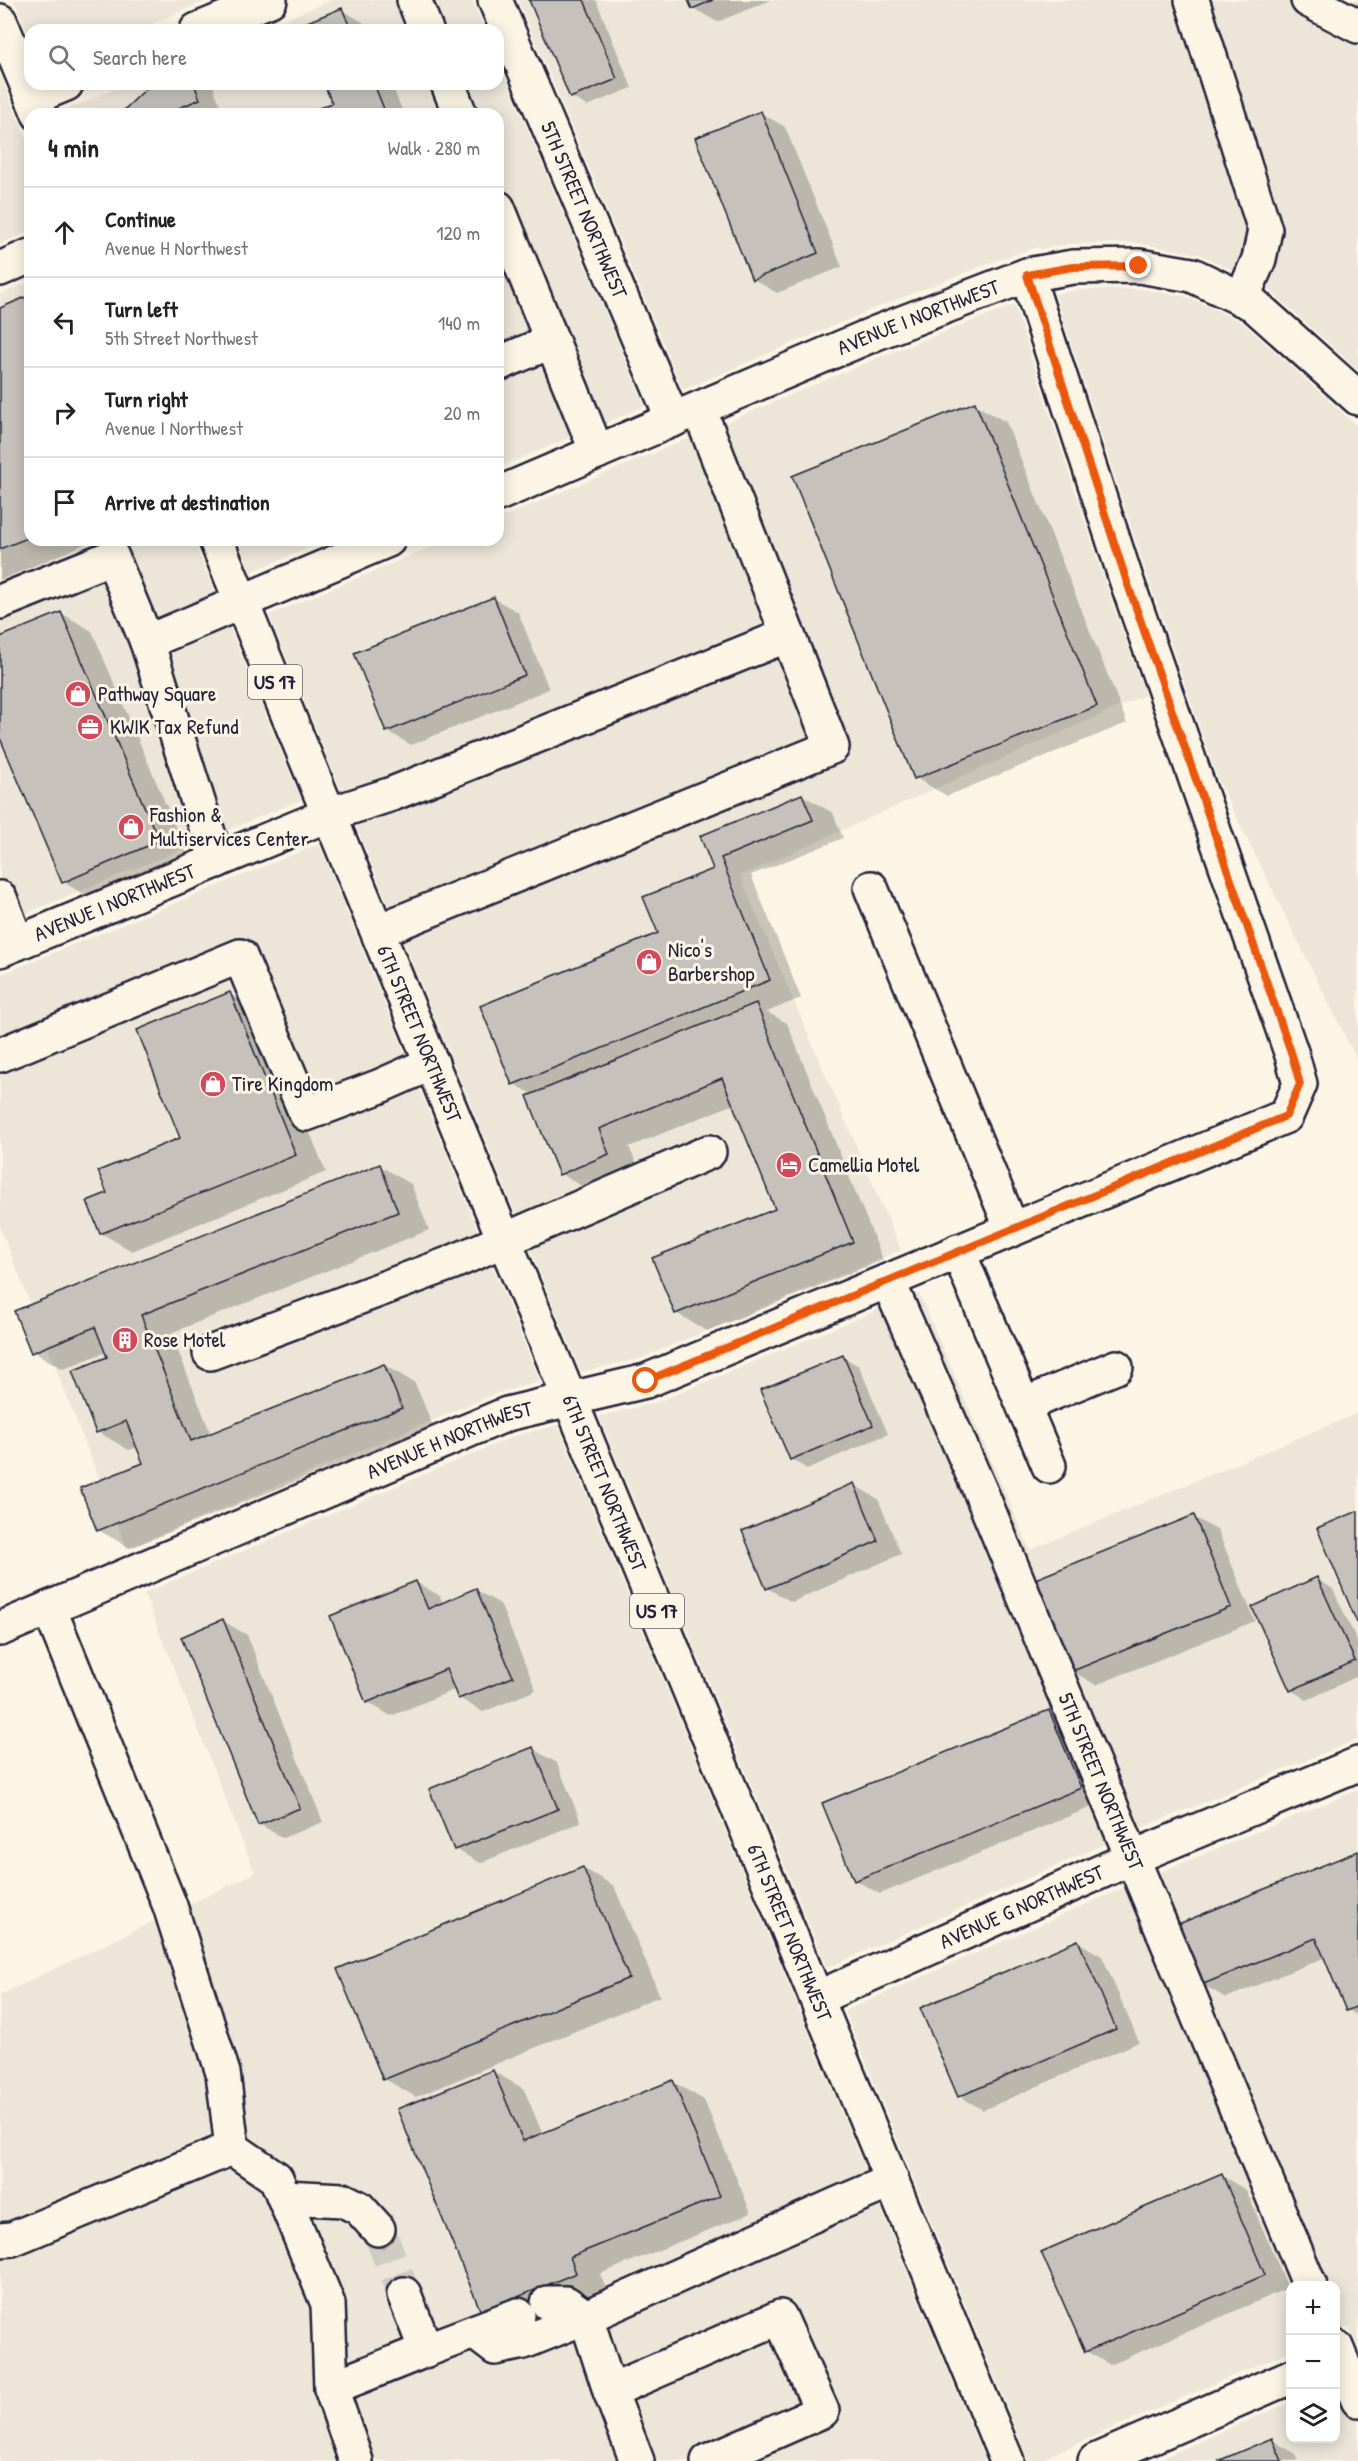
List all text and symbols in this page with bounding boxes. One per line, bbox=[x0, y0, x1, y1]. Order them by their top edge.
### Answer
search box bbox=[24, 24, 504, 90]
icon: search bbox=[45, 41, 78, 74]
text: Search here bbox=[93, 42, 187, 72]
street label: 5TH STREET NORTHWEST bbox=[534, 117, 635, 304]
text: 4 min bbox=[48, 130, 99, 165]
text: Walk · 280 m bbox=[388, 134, 480, 161]
text: Continue bbox=[105, 204, 176, 234]
icon: ahead bbox=[48, 216, 81, 249]
text: 120 m bbox=[436, 219, 480, 246]
text: Avenue H Northwest bbox=[105, 234, 248, 261]
route end bbox=[1125, 252, 1151, 278]
street label: AVENUE I NORTHWEST bbox=[833, 272, 1004, 362]
text: Turn left bbox=[105, 294, 178, 324]
icon: left bbox=[48, 306, 81, 339]
text: 140 m bbox=[438, 309, 480, 336]
text: 5th Street Northwest bbox=[105, 324, 258, 351]
text: Turn right bbox=[105, 384, 188, 414]
icon: right bbox=[48, 396, 81, 429]
text: 20 m bbox=[443, 399, 480, 426]
text: Avenue I Northwest bbox=[105, 414, 243, 441]
icon: arrive bbox=[48, 486, 81, 519]
text: Arrive at destination bbox=[105, 487, 270, 517]
road number: US 17 bbox=[248, 665, 302, 699]
shop icon: Pathway Square bbox=[63, 679, 93, 709]
place label: Pathway Square bbox=[98, 679, 216, 708]
office icon: KWIK Tax Refund bbox=[75, 712, 105, 742]
place label: KWIK Tax Refund bbox=[110, 712, 238, 741]
place label: Fashion & Multiservices Center bbox=[149, 800, 309, 853]
shop icon: Fashion & Multiservices Center bbox=[116, 812, 146, 842]
street label: AVENUE I NORTHWEST bbox=[30, 856, 200, 948]
place label: Nico's Barbershop bbox=[668, 935, 754, 988]
street label: 6TH STREET NORTHWEST bbox=[370, 941, 470, 1128]
shop icon: Nico's Barbershop bbox=[634, 947, 664, 977]
shop icon: Tire Kingdom bbox=[198, 1069, 228, 1099]
place label: Tire Kingdom bbox=[232, 1069, 333, 1098]
hotel icon: Camellia Motel bbox=[774, 1150, 804, 1180]
place label: Camellia Motel bbox=[808, 1150, 920, 1179]
building icon: Rose Motel bbox=[110, 1325, 140, 1355]
place label: Rose Motel bbox=[144, 1325, 226, 1354]
route start bbox=[632, 1367, 658, 1393]
street label: 6TH STREET NORTHWEST bbox=[555, 1390, 655, 1577]
street label: AVENUE H NORTHWEST bbox=[362, 1393, 536, 1486]
road number: US 17 bbox=[630, 1594, 684, 1628]
street label: 5TH STREET NORTHWEST bbox=[1052, 1688, 1151, 1876]
street label: 6TH STREET NORTHWEST bbox=[740, 1839, 840, 2026]
street label: AVENUE G NORTHWEST bbox=[935, 1857, 1109, 1956]
map controls bbox=[1286, 2281, 1340, 2443]
button: + bbox=[1286, 2281, 1340, 2335]
button: − bbox=[1286, 2335, 1340, 2389]
button: layers bbox=[1286, 2389, 1340, 2443]

